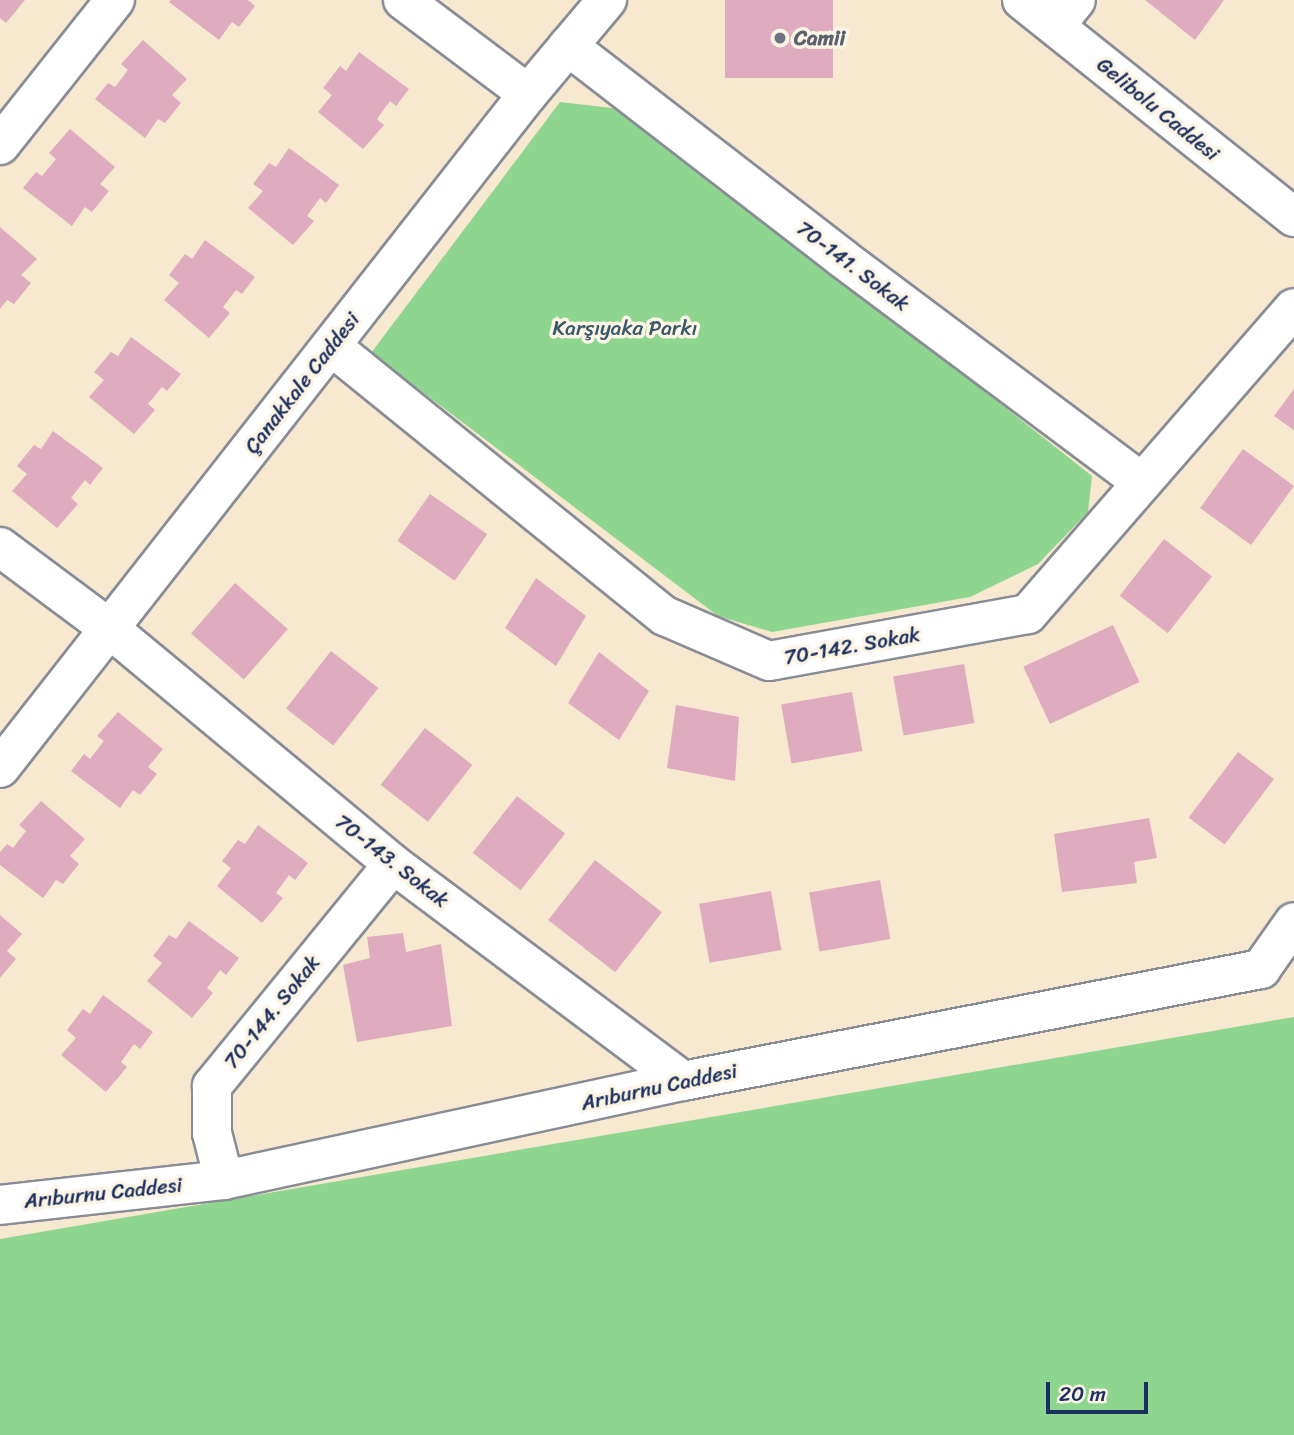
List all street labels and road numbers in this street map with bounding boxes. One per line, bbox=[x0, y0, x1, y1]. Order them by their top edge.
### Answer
street label: Gelibolu Caddesi bbox=[1091, 52, 1225, 166]
street label: 70-141. Sokak bbox=[792, 215, 914, 317]
street label: Çanakkale Caddesi bbox=[239, 308, 365, 458]
street label: 70-142. Sokak bbox=[782, 622, 922, 670]
street label: 70-143. Sokak bbox=[330, 809, 454, 913]
street label: 70-144. Sokak bbox=[219, 950, 325, 1074]
street label: Arıburnu Caddesi bbox=[579, 1058, 739, 1116]
street label: Arıburnu Caddesi bbox=[23, 1172, 183, 1214]

